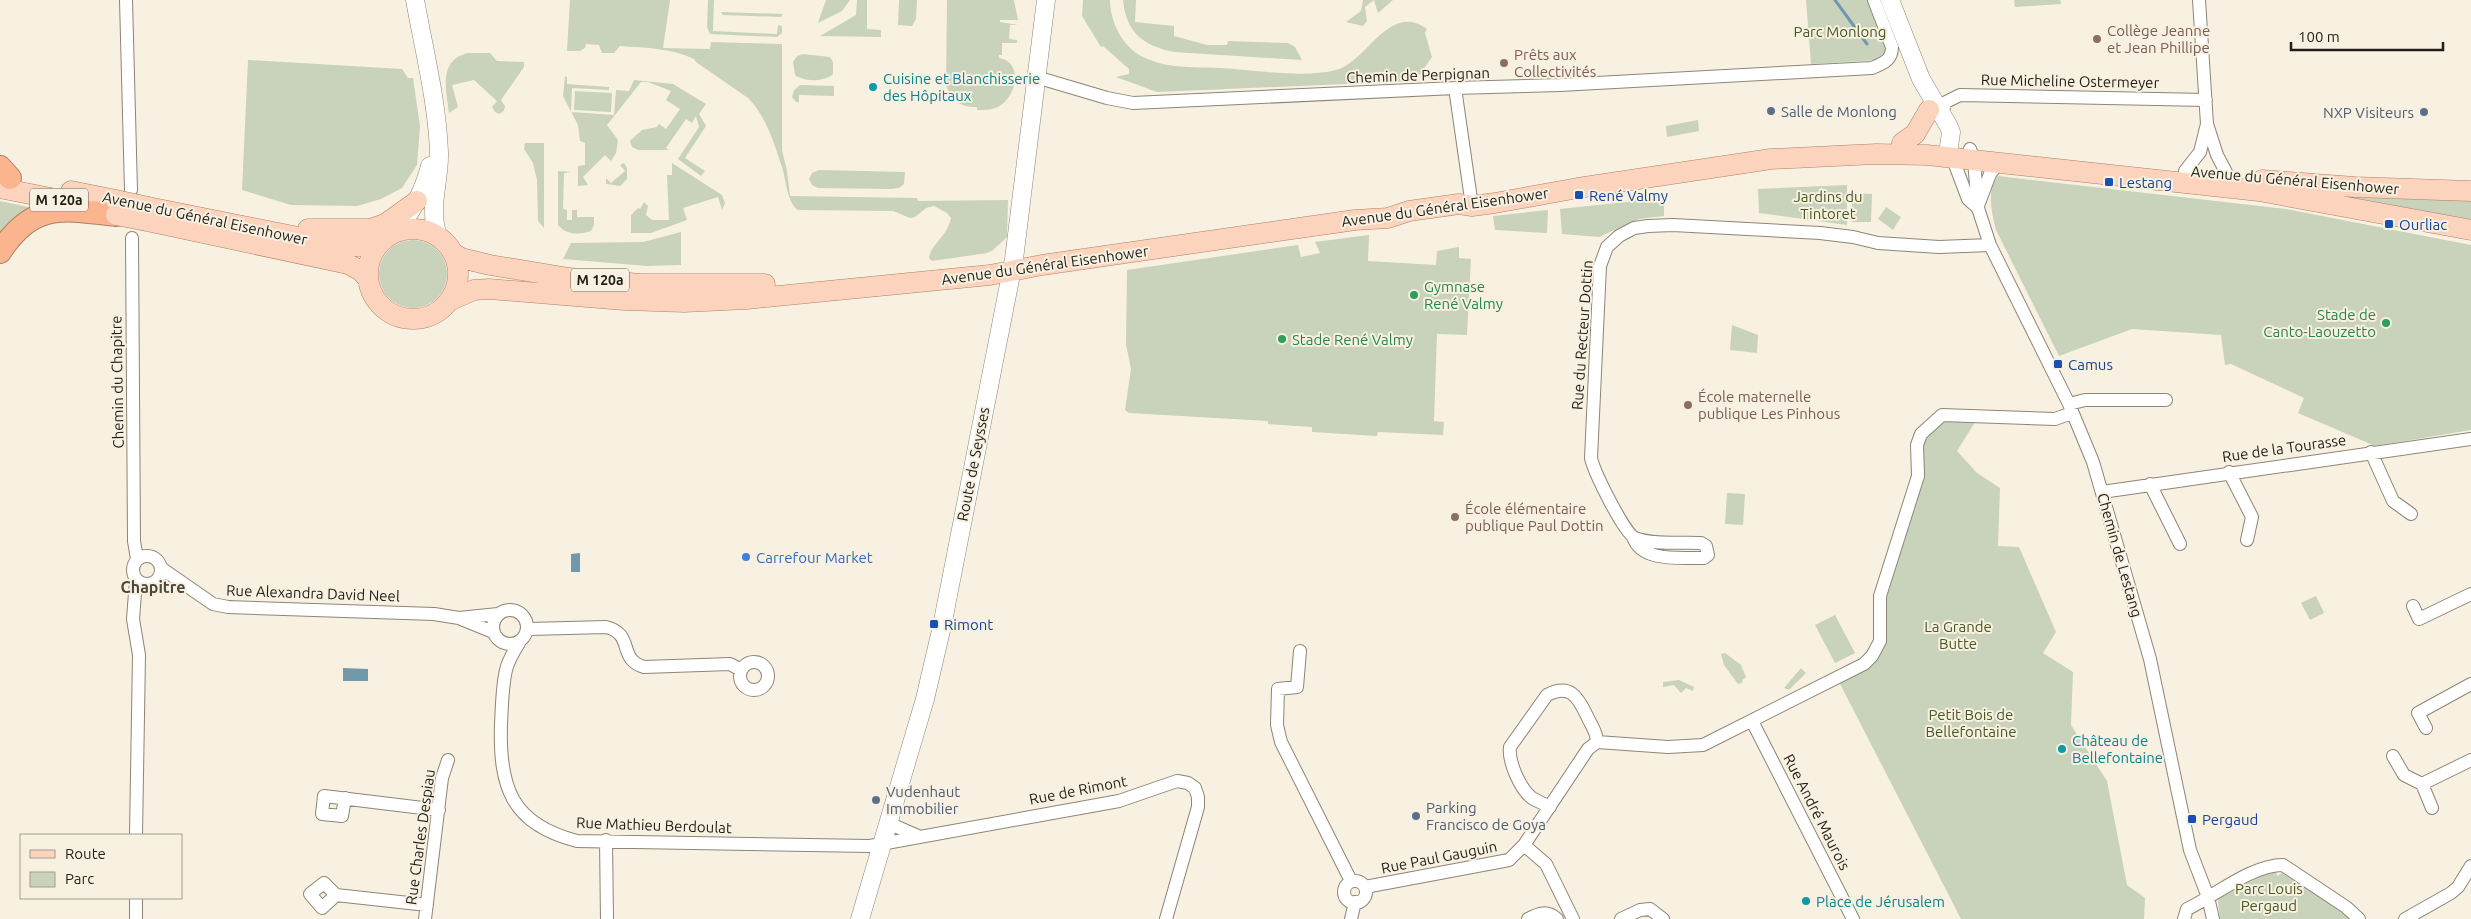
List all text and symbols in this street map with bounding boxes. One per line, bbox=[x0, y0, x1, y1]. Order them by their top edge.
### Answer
scale bar bbox=[2291, 20, 2444, 52]
place label: Collège Jeanne et Jean Phillipe bbox=[2107, 22, 2210, 56]
park label: Parc Monlong bbox=[1794, 23, 1886, 40]
text: 100 m bbox=[2298, 28, 2340, 45]
marker: Collège Jeanne et Jean Phillipe bbox=[2091, 33, 2103, 45]
place label: Prêts aux Collectivités bbox=[1514, 46, 1596, 80]
marker: Prêts aux Collectivités bbox=[1498, 57, 1510, 69]
street label: Chemin de Perpignan bbox=[1346, 64, 1490, 86]
place label: Cuisine et Blanchisserie des Hôpitaux bbox=[883, 70, 1040, 104]
street label: Rue Micheline Ostermeyer bbox=[1981, 71, 2160, 91]
marker: Cuisine et Blanchisserie des Hôpitaux bbox=[867, 81, 879, 93]
place label: Salle de Monlong bbox=[1781, 103, 1897, 120]
place label: NXP Visiteurs bbox=[2323, 104, 2414, 121]
marker: Salle de Monlong bbox=[1765, 105, 1777, 117]
marker: NXP Visiteurs bbox=[2418, 106, 2430, 118]
street label: Avenue du Général Eisenhower bbox=[2190, 162, 2400, 198]
place label: Lestang bbox=[2119, 174, 2172, 191]
marker: Lestang bbox=[2103, 176, 2115, 188]
street label: Avenue du Général Eisenhower bbox=[1340, 184, 1550, 230]
place label: René Valmy bbox=[1589, 187, 1668, 204]
road number: M 120a bbox=[30, 188, 88, 212]
street label: Avenue du Général Eisenhower bbox=[101, 188, 309, 248]
park label: Jardins du Tintoret bbox=[1793, 188, 1863, 222]
marker: René Valmy bbox=[1573, 189, 1585, 201]
place label: Ourliac bbox=[2399, 216, 2447, 233]
marker: Ourliac bbox=[2383, 218, 2395, 230]
street label: Avenue du Général Eisenhower bbox=[940, 242, 1150, 288]
street label: Rue du Recteur Dottin bbox=[1568, 260, 1596, 410]
road number: M 120a bbox=[571, 268, 629, 292]
place label: Gymnase René Valmy bbox=[1424, 278, 1503, 312]
marker: Gymnase René Valmy bbox=[1408, 289, 1420, 301]
place label: Stade de Canto-Laouzetto bbox=[2263, 306, 2376, 340]
street label: Chemin du Chapitre bbox=[107, 315, 127, 449]
marker: Stade de Canto-Laouzetto bbox=[2380, 317, 2392, 329]
place label: Stade René Valmy bbox=[1292, 331, 1413, 348]
marker: Stade René Valmy bbox=[1276, 333, 1288, 345]
place label: Camus bbox=[2068, 356, 2113, 373]
marker: Camus bbox=[2052, 358, 2064, 370]
place label: École maternelle publique Les Pinhous bbox=[1698, 388, 1840, 422]
marker: École maternelle publique Les Pinhous bbox=[1682, 399, 1694, 411]
street label: Route de Seysses bbox=[954, 405, 992, 523]
street label: Rue de la Tourasse bbox=[2221, 431, 2347, 465]
street label: Chemin de Lestang bbox=[2094, 491, 2146, 619]
place label: École élémentaire publique Paul Dottin bbox=[1465, 500, 1604, 534]
marker: École élémentaire publique Paul Dottin bbox=[1449, 511, 1461, 523]
place label: Carrefour Market bbox=[756, 549, 873, 566]
marker: Carrefour Market bbox=[740, 551, 752, 563]
district label: Chapitre bbox=[121, 578, 185, 596]
street label: Rue Alexandra David Neel bbox=[226, 581, 400, 605]
place label: Rimont bbox=[944, 616, 993, 633]
marker: Rimont bbox=[928, 618, 940, 630]
park label: La Grande Butte bbox=[1924, 618, 1992, 652]
park label: Petit Bois de Bellefontaine bbox=[1925, 706, 2017, 740]
place label: Château de Bellefontaine bbox=[2072, 732, 2163, 766]
marker: Château de Bellefontaine bbox=[2056, 743, 2068, 755]
street label: Rue André Maurois bbox=[1780, 751, 1854, 873]
street label: Rue Charles Despiau bbox=[402, 768, 438, 906]
street label: Rue de Rimont bbox=[1028, 772, 1128, 808]
place label: Vudenhaut Immobilier bbox=[886, 783, 960, 817]
marker: Vudenhaut Immobilier bbox=[870, 794, 882, 806]
place label: Parking Francisco de Goya bbox=[1426, 799, 1546, 833]
marker: Parking Francisco de Goya bbox=[1410, 810, 1422, 822]
place label: Pergaud bbox=[2202, 811, 2258, 828]
marker: Pergaud bbox=[2186, 813, 2198, 825]
street label: Rue Mathieu Berdoulat bbox=[576, 814, 732, 836]
legend bbox=[20, 834, 182, 899]
street label: Rue Paul Gauguin bbox=[1380, 837, 1498, 877]
text: Route bbox=[65, 845, 106, 862]
text: Parc bbox=[65, 870, 94, 887]
park label: Parc Louis Pergaud bbox=[2235, 880, 2303, 914]
place label: Place de Jérusalem bbox=[1816, 893, 1945, 910]
marker: Place de Jérusalem bbox=[1800, 895, 1812, 907]

